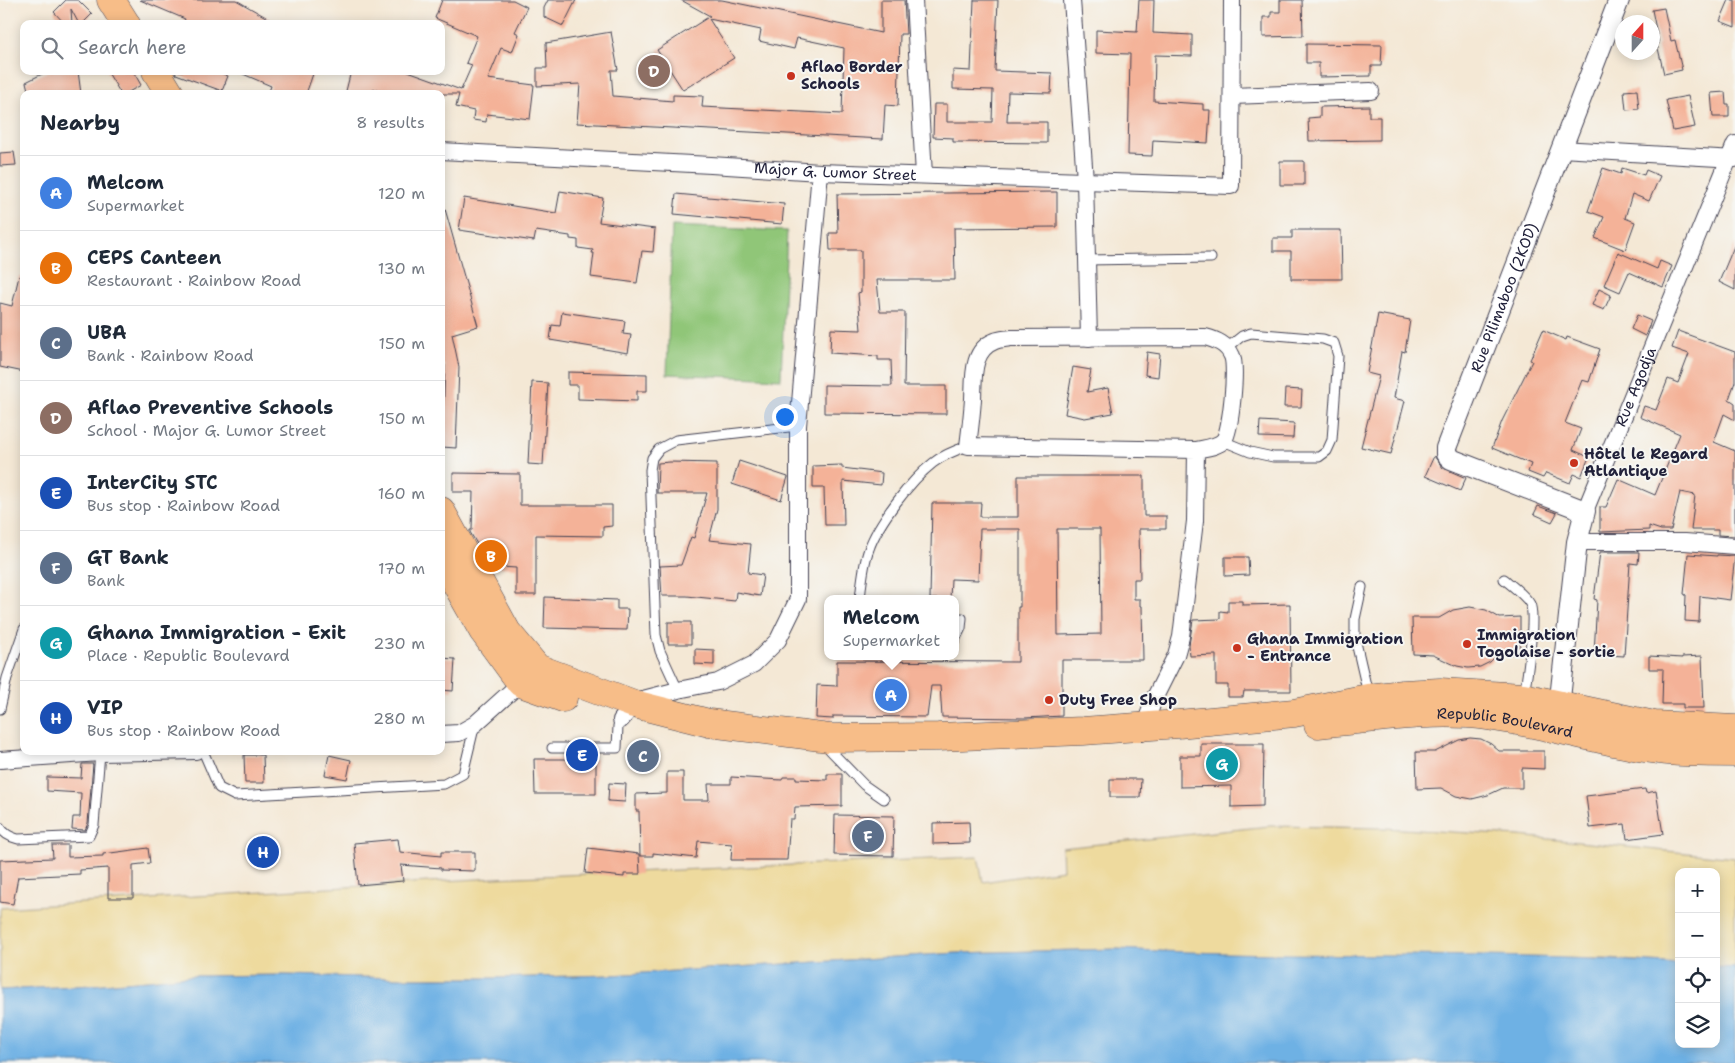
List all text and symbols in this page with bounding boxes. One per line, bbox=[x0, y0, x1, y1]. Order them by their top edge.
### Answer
north arrow bbox=[1615, 15, 1660, 60]
search box bbox=[20, 20, 445, 75]
icon: search bbox=[38, 34, 66, 62]
text: Search here bbox=[78, 35, 187, 60]
pin: D bbox=[638, 52, 670, 90]
place label: Aflao Border Schools bbox=[801, 57, 903, 94]
marker: Aflao Border Schools bbox=[785, 70, 797, 82]
text: Nearby bbox=[40, 109, 120, 137]
text: 8 results bbox=[356, 112, 425, 133]
street label: Major G. Lumor Street bbox=[754, 158, 917, 185]
text: Melcom bbox=[87, 170, 164, 195]
text: A bbox=[50, 183, 62, 204]
text: 120 m bbox=[378, 183, 425, 204]
text: Supermarket bbox=[87, 195, 184, 216]
street label: Rue Pilimaboo (2KOD) bbox=[1466, 220, 1542, 375]
text: CEPS Canteen bbox=[87, 245, 221, 270]
text: B bbox=[51, 258, 61, 279]
text: 130 m bbox=[378, 258, 425, 279]
text: Restaurant · Rainbow Road bbox=[87, 270, 301, 291]
text: UBA bbox=[87, 320, 127, 345]
text: C bbox=[51, 333, 61, 354]
text: 150 m bbox=[378, 333, 425, 354]
street label: Rue Agodja bbox=[1611, 344, 1661, 430]
text: Bank · Rainbow Road bbox=[87, 345, 254, 366]
text: Aflao Preventive Schools bbox=[87, 395, 333, 420]
your location bbox=[772, 404, 798, 430]
text: D bbox=[50, 408, 62, 429]
text: 150 m bbox=[378, 408, 425, 429]
text: School · Major G. Lumor Street bbox=[87, 420, 326, 441]
place label: Hôtel le Regard Atlantique bbox=[1584, 444, 1708, 481]
marker: Hôtel le Regard Atlantique bbox=[1568, 457, 1580, 469]
text: InterCity STC bbox=[87, 470, 218, 495]
text: E bbox=[51, 483, 61, 504]
text: 160 m bbox=[378, 483, 425, 504]
text: Bus stop · Rainbow Road bbox=[87, 495, 280, 516]
pin: B bbox=[475, 537, 507, 575]
text: GT Bank bbox=[87, 545, 169, 570]
text: F bbox=[51, 558, 61, 579]
text: 170 m bbox=[378, 558, 425, 579]
text: Bank bbox=[87, 570, 125, 591]
popup bbox=[824, 595, 959, 660]
text: Melcom bbox=[843, 605, 920, 630]
text: Ghana Immigration - Exit bbox=[87, 620, 346, 645]
place label: Immigration Togolaise - sortie bbox=[1477, 625, 1615, 662]
place label: Ghana Immigration - Entrance bbox=[1247, 629, 1403, 666]
text: Supermarket bbox=[843, 630, 940, 651]
text: G bbox=[50, 633, 62, 654]
text: 230 m bbox=[373, 633, 425, 654]
marker: Immigration Togolaise - sortie bbox=[1461, 638, 1473, 650]
marker: Ghana Immigration - Entrance bbox=[1231, 642, 1243, 654]
text: Place · Republic Boulevard bbox=[87, 645, 290, 666]
pin: A bbox=[875, 676, 907, 714]
place label: Duty Free Shop bbox=[1059, 690, 1177, 710]
marker: Duty Free Shop bbox=[1043, 694, 1055, 706]
text: VIP bbox=[87, 695, 123, 720]
street label: Republic Boulevard bbox=[1437, 704, 1575, 743]
text: H bbox=[50, 708, 62, 729]
text: 280 m bbox=[373, 708, 425, 729]
text: Bus stop · Rainbow Road bbox=[87, 720, 280, 741]
pin: E bbox=[566, 736, 598, 774]
pin: C bbox=[627, 737, 659, 775]
pin: G bbox=[1206, 745, 1238, 783]
pin: F bbox=[852, 817, 884, 855]
pin: H bbox=[247, 833, 279, 871]
map controls bbox=[1675, 868, 1720, 1048]
button: + bbox=[1675, 868, 1720, 913]
button: − bbox=[1675, 913, 1720, 958]
button: locate bbox=[1675, 958, 1720, 1003]
button: layers bbox=[1675, 1003, 1720, 1048]

